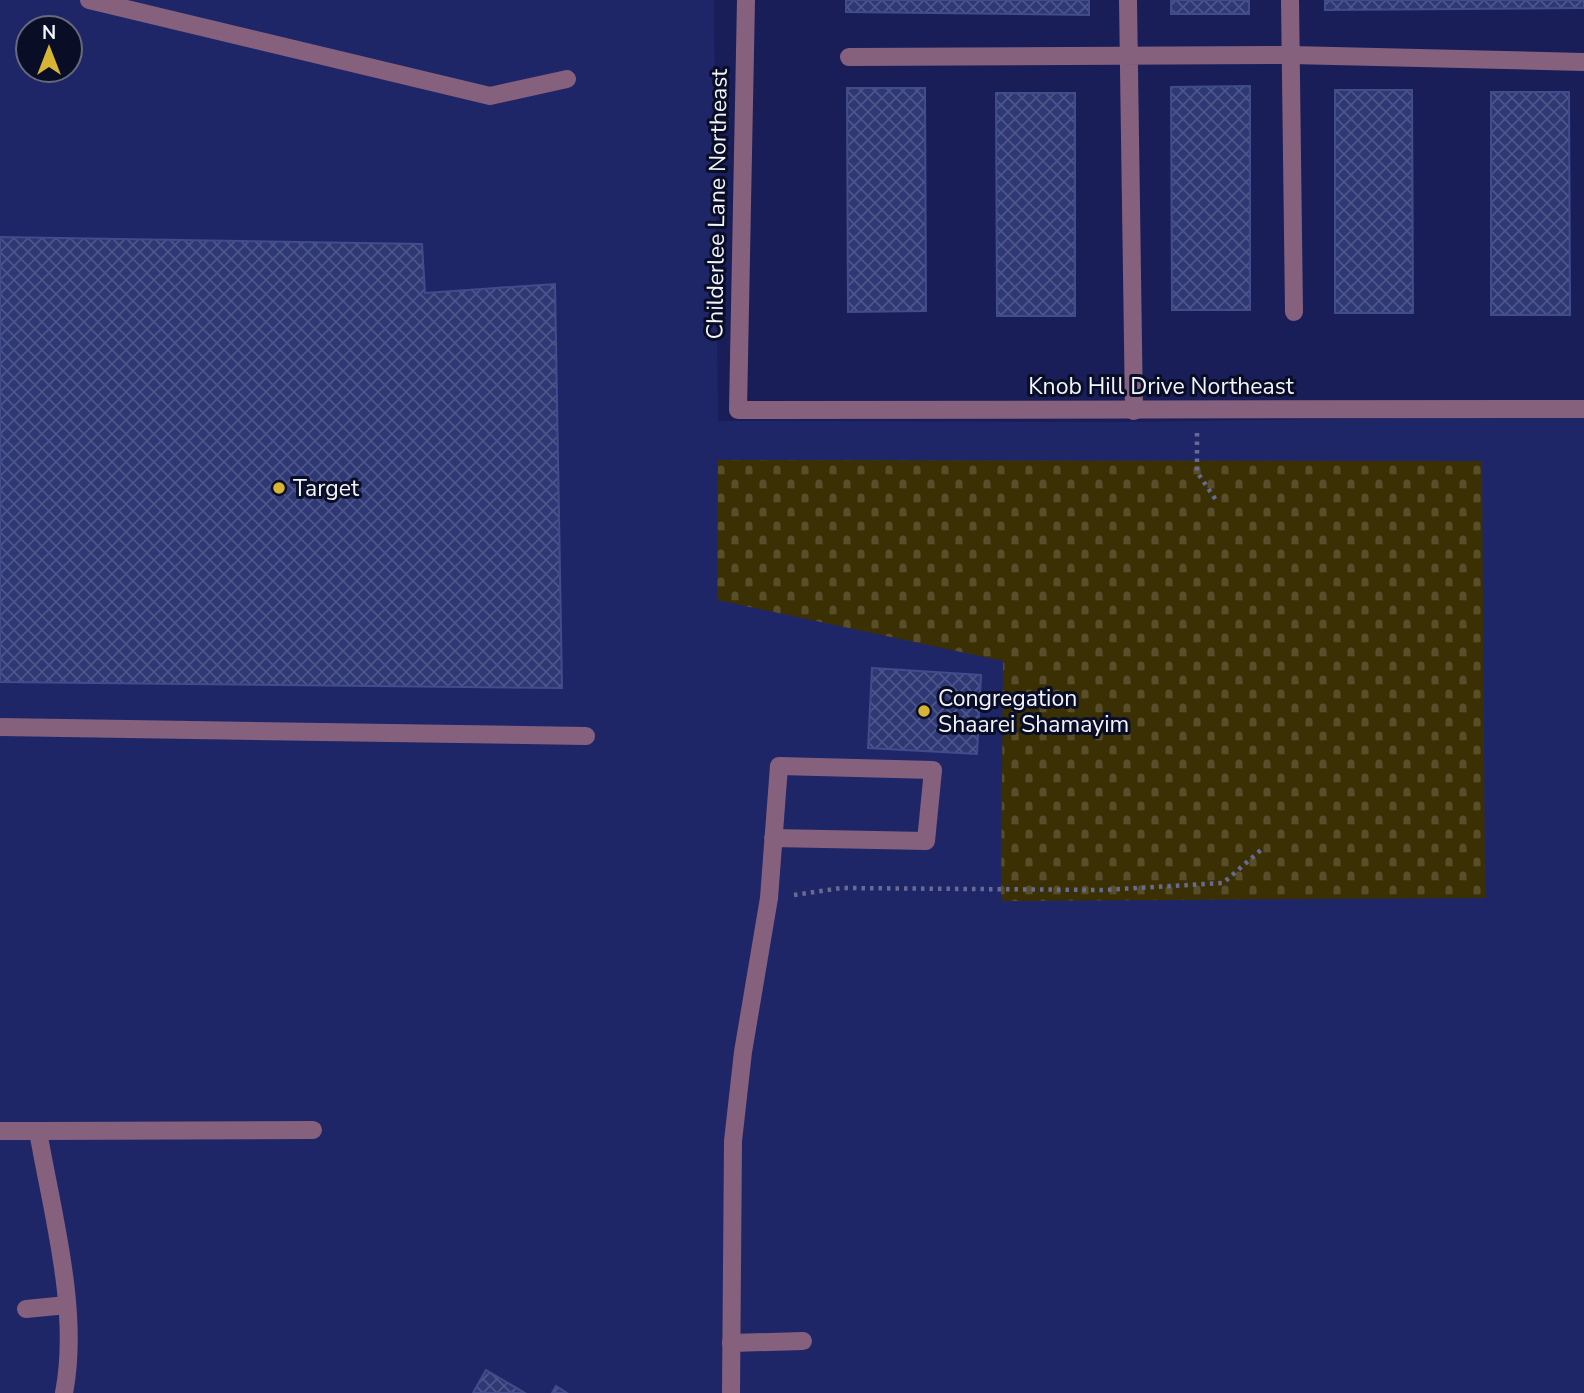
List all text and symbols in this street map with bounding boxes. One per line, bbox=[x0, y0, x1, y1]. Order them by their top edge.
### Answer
north arrow bbox=[14, 14, 84, 84]
text: N bbox=[42, 20, 56, 46]
street label: Childerlee Lane Northeast bbox=[699, 68, 735, 340]
street label: Knob Hill Drive Northeast bbox=[1028, 371, 1295, 402]
place label: Target bbox=[293, 473, 360, 504]
marker: Target bbox=[271, 480, 287, 496]
place label: Congregation Shaarei Shamayim bbox=[938, 683, 1129, 740]
marker: Congregation Shaarei Shamayim bbox=[916, 703, 932, 719]

